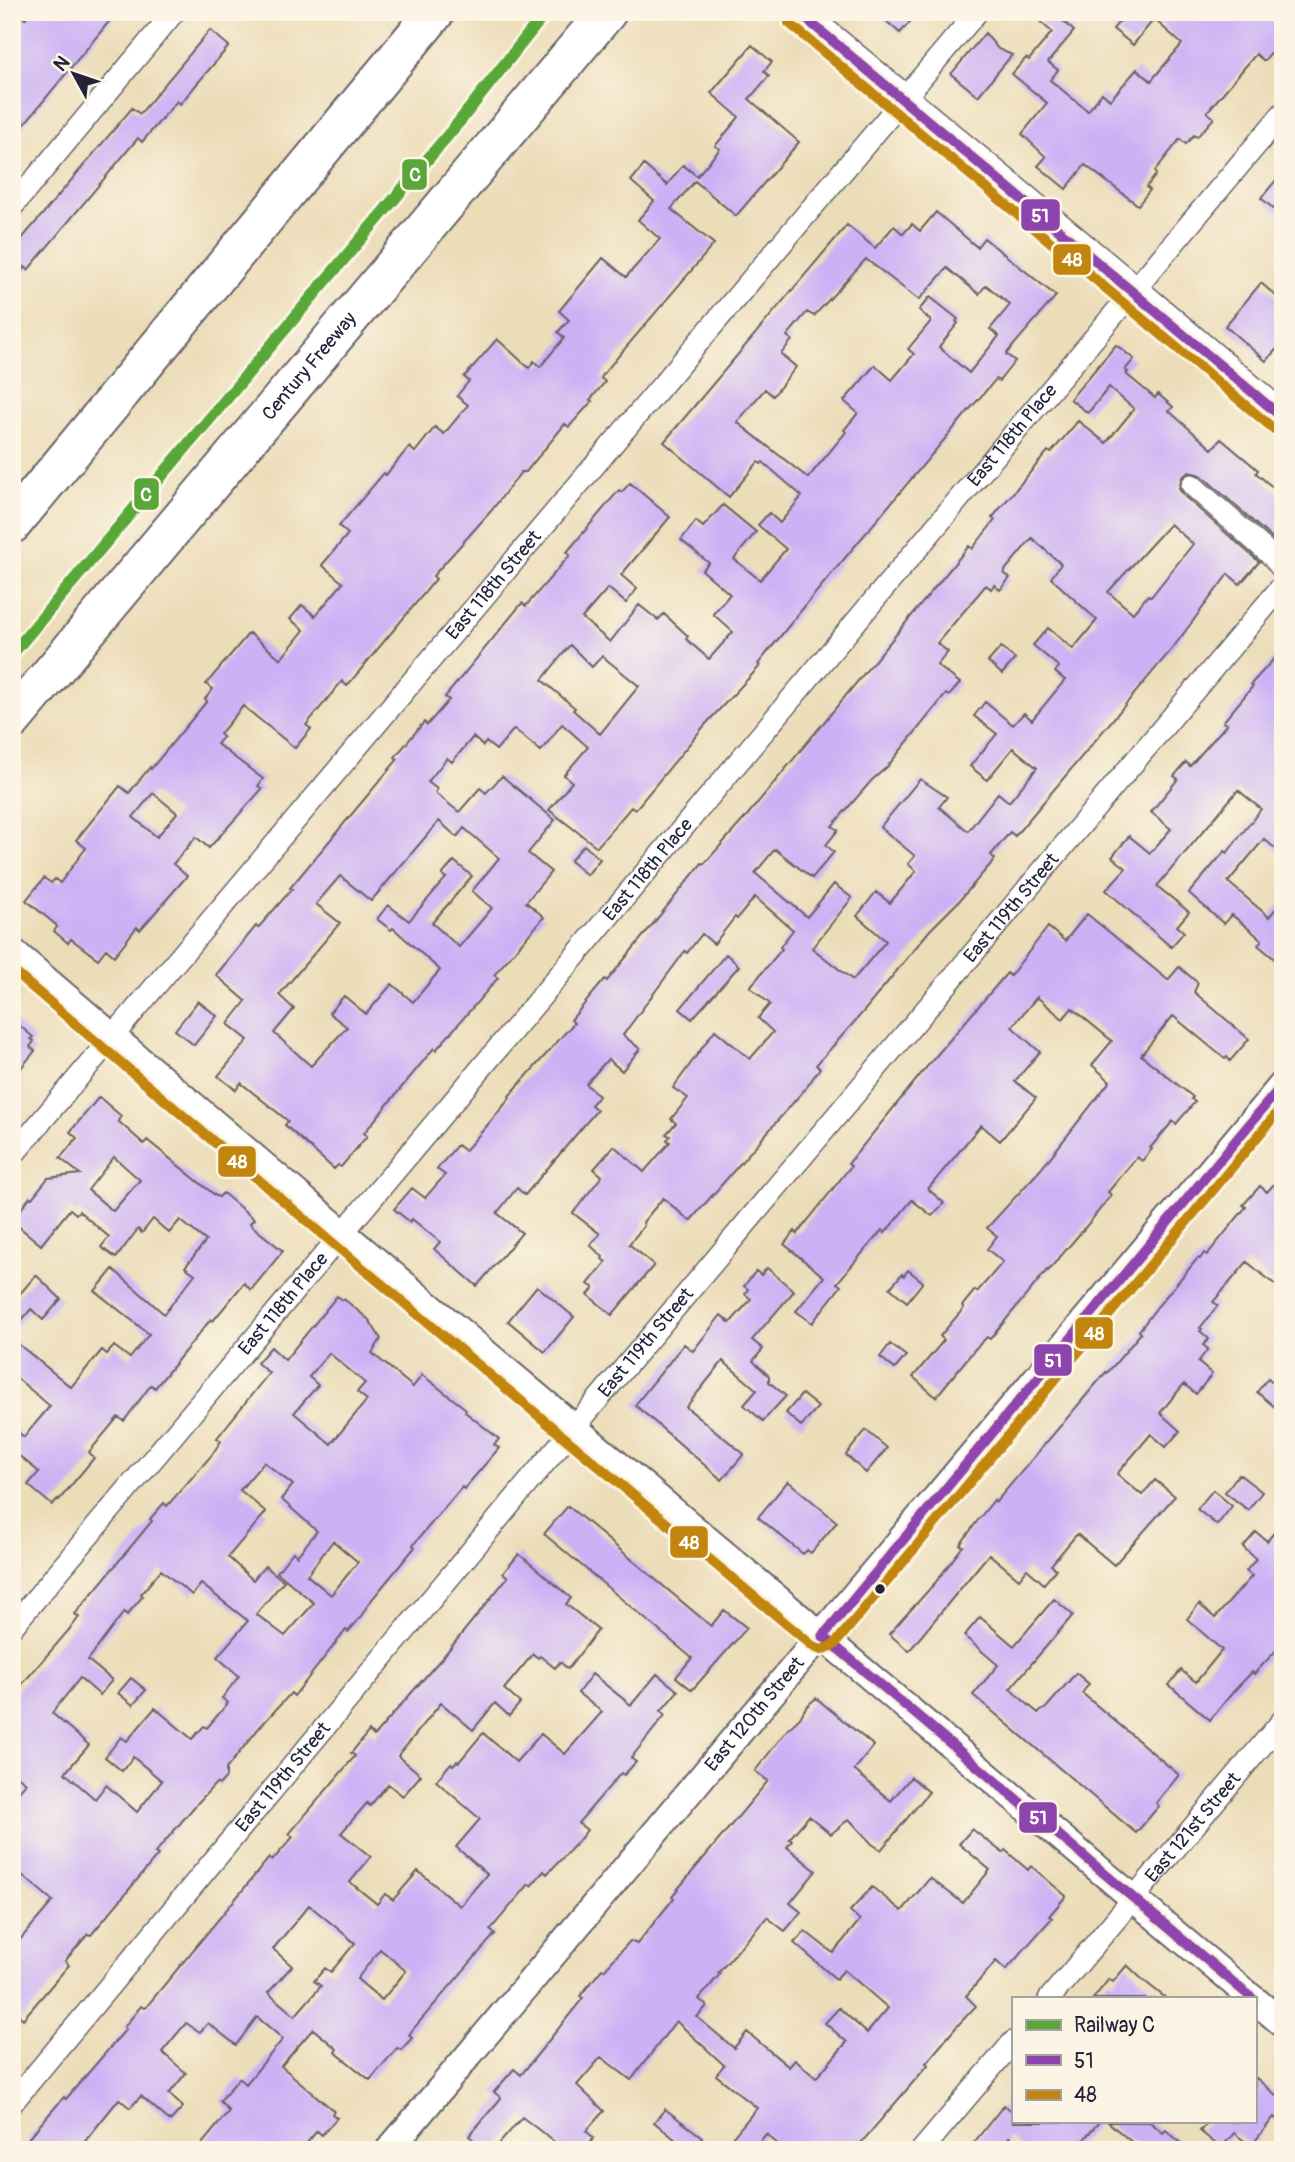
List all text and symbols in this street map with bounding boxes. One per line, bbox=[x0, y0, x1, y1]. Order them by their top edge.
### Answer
north arrow bbox=[38, 38, 108, 108]
text: N bbox=[48, 51, 75, 76]
line badge: C bbox=[401, 158, 428, 191]
text: C bbox=[409, 163, 421, 187]
line badge: 51 bbox=[1020, 198, 1061, 232]
text: 51 bbox=[1031, 204, 1049, 228]
line badge: 48 bbox=[1052, 243, 1092, 276]
text: 48 bbox=[1062, 248, 1083, 272]
street label: Century Freeway bbox=[257, 307, 362, 425]
street label: East 118th Place bbox=[962, 378, 1063, 492]
line badge: C bbox=[133, 477, 160, 511]
text: C bbox=[140, 483, 152, 507]
street label: East 118th Street bbox=[441, 525, 547, 645]
street label: East 118th Place bbox=[598, 813, 698, 926]
street label: East 119th Street bbox=[959, 848, 1065, 968]
line badge: 48 bbox=[217, 1145, 257, 1178]
text: 48 bbox=[227, 1150, 248, 1174]
street label: East 118th Place bbox=[233, 1247, 334, 1360]
street label: East 119th Street bbox=[593, 1282, 699, 1402]
line badge: 48 bbox=[1074, 1316, 1114, 1350]
text: 48 bbox=[1084, 1322, 1105, 1346]
line badge: 51 bbox=[1033, 1343, 1073, 1377]
text: 51 bbox=[1044, 1349, 1062, 1373]
line badge: 48 bbox=[669, 1525, 709, 1559]
text: 48 bbox=[679, 1531, 700, 1555]
unlabelled marker bbox=[873, 1582, 887, 1596]
street label: East 120th Street bbox=[700, 1652, 810, 1776]
street label: East 119th Street bbox=[230, 1717, 336, 1837]
street label: East 121st Street bbox=[1140, 1767, 1246, 1887]
line badge: 51 bbox=[1018, 1801, 1058, 1834]
text: 51 bbox=[1029, 1806, 1047, 1830]
legend bbox=[1012, 1997, 1256, 2124]
text: Railway C bbox=[1074, 2012, 1155, 2039]
text: 51 bbox=[1074, 2048, 1094, 2075]
text: 48 bbox=[1074, 2082, 1097, 2109]

